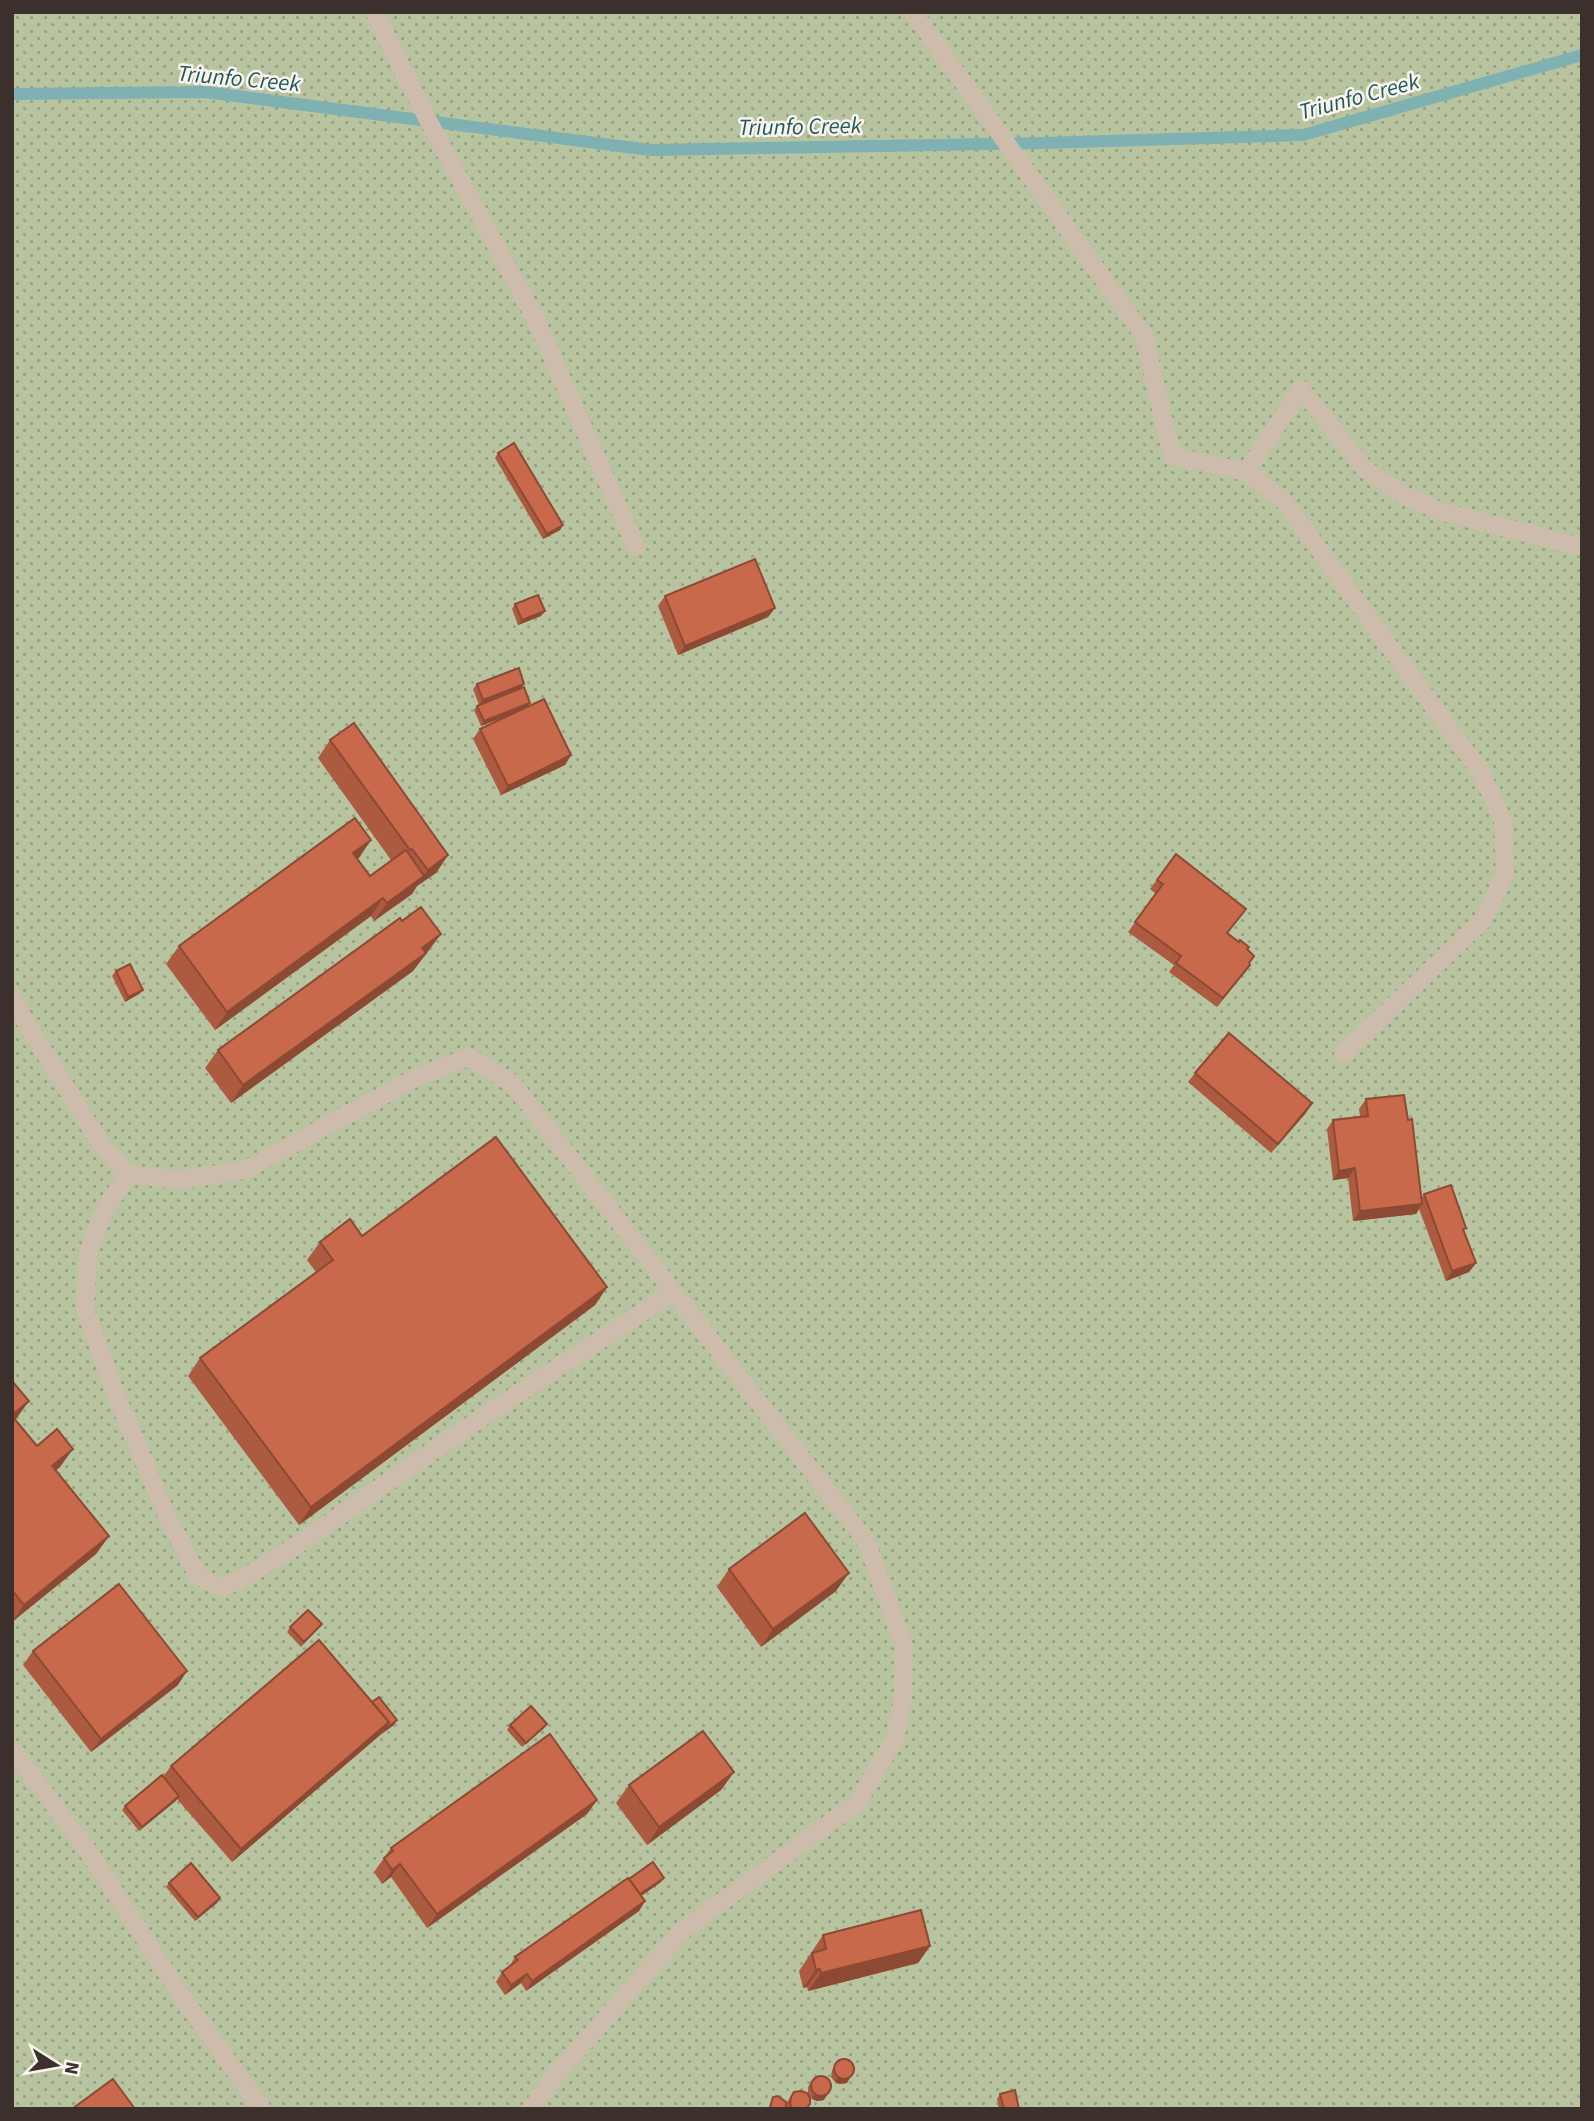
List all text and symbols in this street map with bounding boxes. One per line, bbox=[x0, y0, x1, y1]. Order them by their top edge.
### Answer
water label: Triunfo Creek bbox=[176, 57, 303, 100]
water label: Triunfo Creek bbox=[1295, 64, 1424, 128]
water label: Triunfo Creek bbox=[738, 109, 863, 144]
north arrow bbox=[21, 2030, 91, 2100]
text: N bbox=[57, 2059, 86, 2077]

